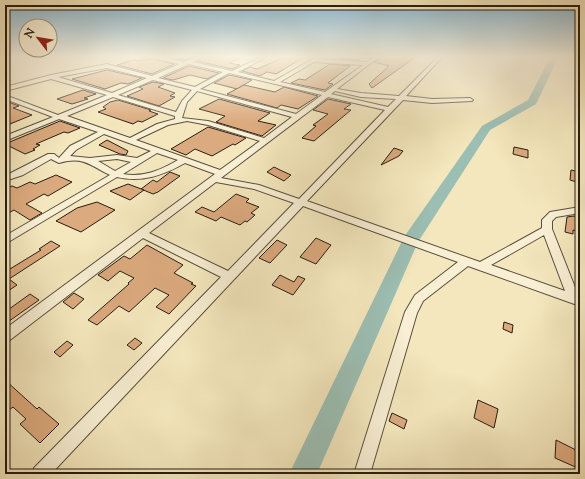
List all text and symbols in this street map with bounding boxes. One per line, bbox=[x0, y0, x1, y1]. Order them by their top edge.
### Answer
north arrow bbox=[18, 18, 58, 58]
text: N bbox=[21, 25, 40, 42]

